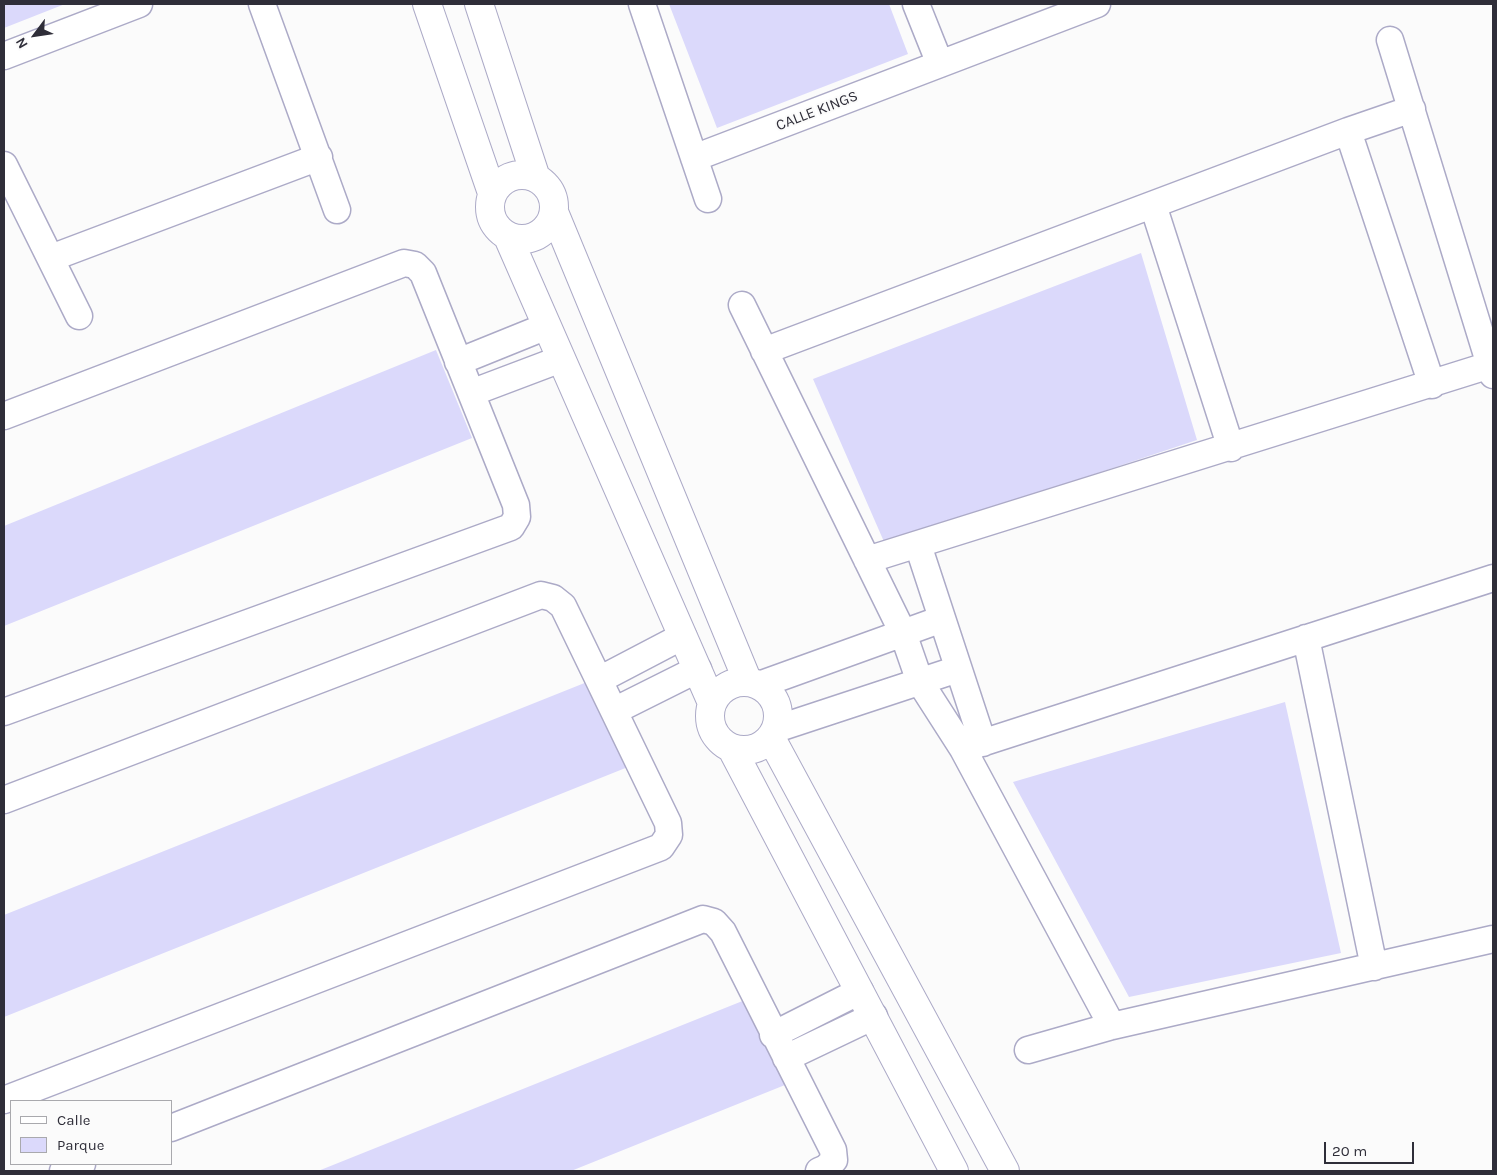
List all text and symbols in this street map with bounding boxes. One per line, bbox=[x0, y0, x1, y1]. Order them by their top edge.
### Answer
north arrow bbox=[10, 10, 60, 60]
text: N bbox=[12, 34, 32, 52]
street label: CALLE KINGS bbox=[774, 87, 860, 135]
legend bbox=[10, 1100, 172, 1165]
text: Calle bbox=[57, 1111, 91, 1129]
scale bar bbox=[1327, 1132, 1417, 1164]
text: Parque bbox=[57, 1136, 105, 1154]
text: 20 m bbox=[1332, 1142, 1367, 1160]

